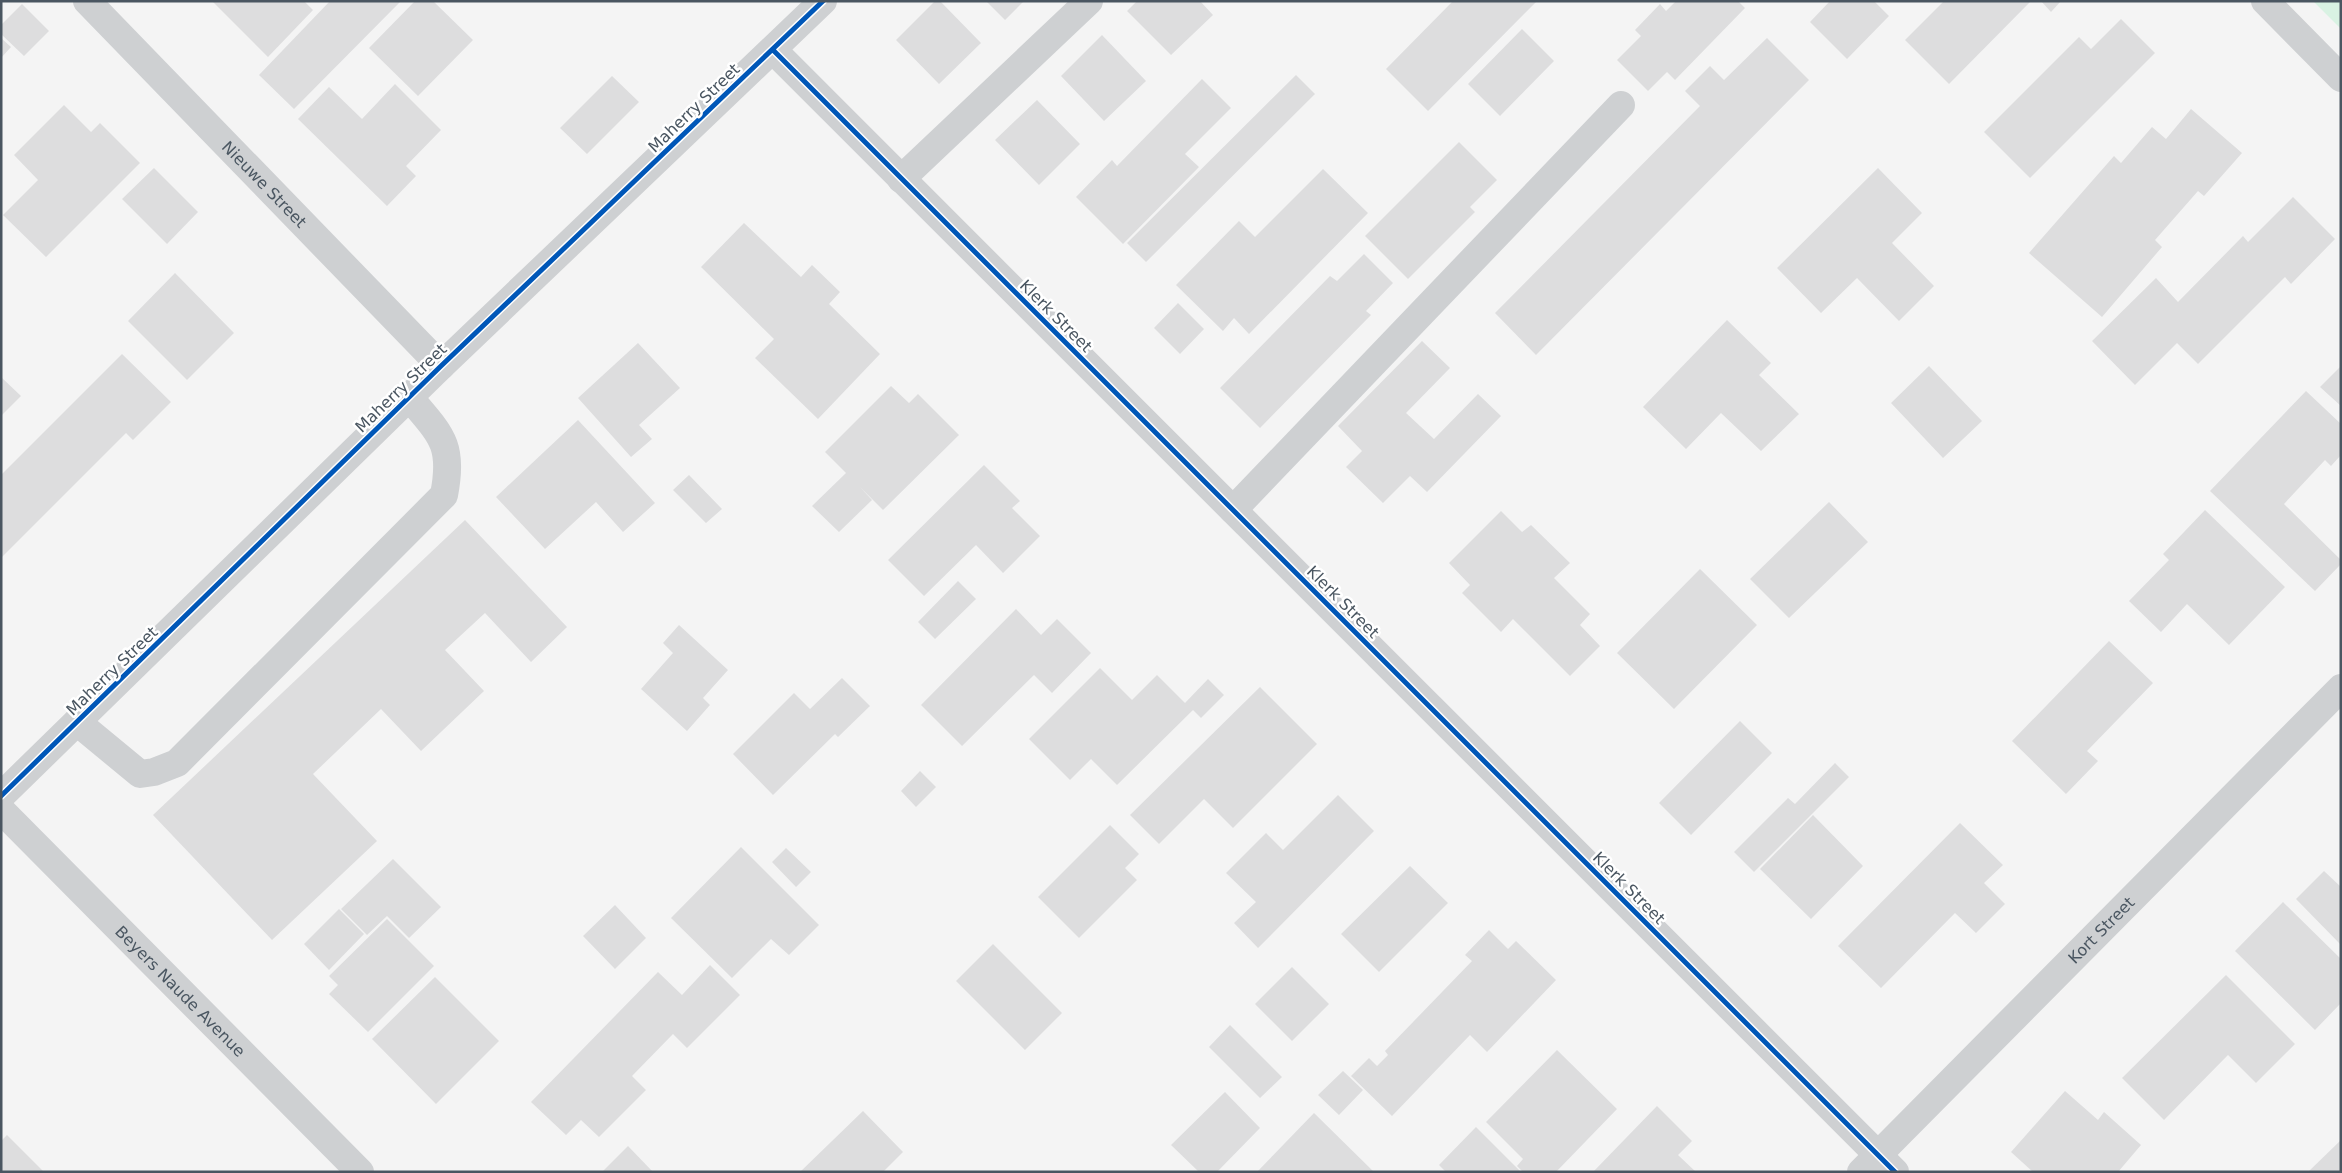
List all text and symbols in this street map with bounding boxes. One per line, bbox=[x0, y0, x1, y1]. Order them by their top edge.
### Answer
street label: Maherry Street bbox=[644, 60, 744, 156]
street label: Nieuwe Street bbox=[218, 137, 311, 231]
street label: Klerk Street bbox=[1016, 276, 1096, 356]
street label: Maherry Street bbox=[351, 340, 451, 436]
street label: Klerk Street bbox=[1303, 562, 1383, 642]
street label: Maherry Street bbox=[62, 623, 162, 719]
street label: Klerk Street bbox=[1589, 848, 1669, 928]
street label: Kort Street bbox=[2064, 893, 2138, 967]
street label: Beyers Naude Avenue bbox=[112, 922, 249, 1060]

